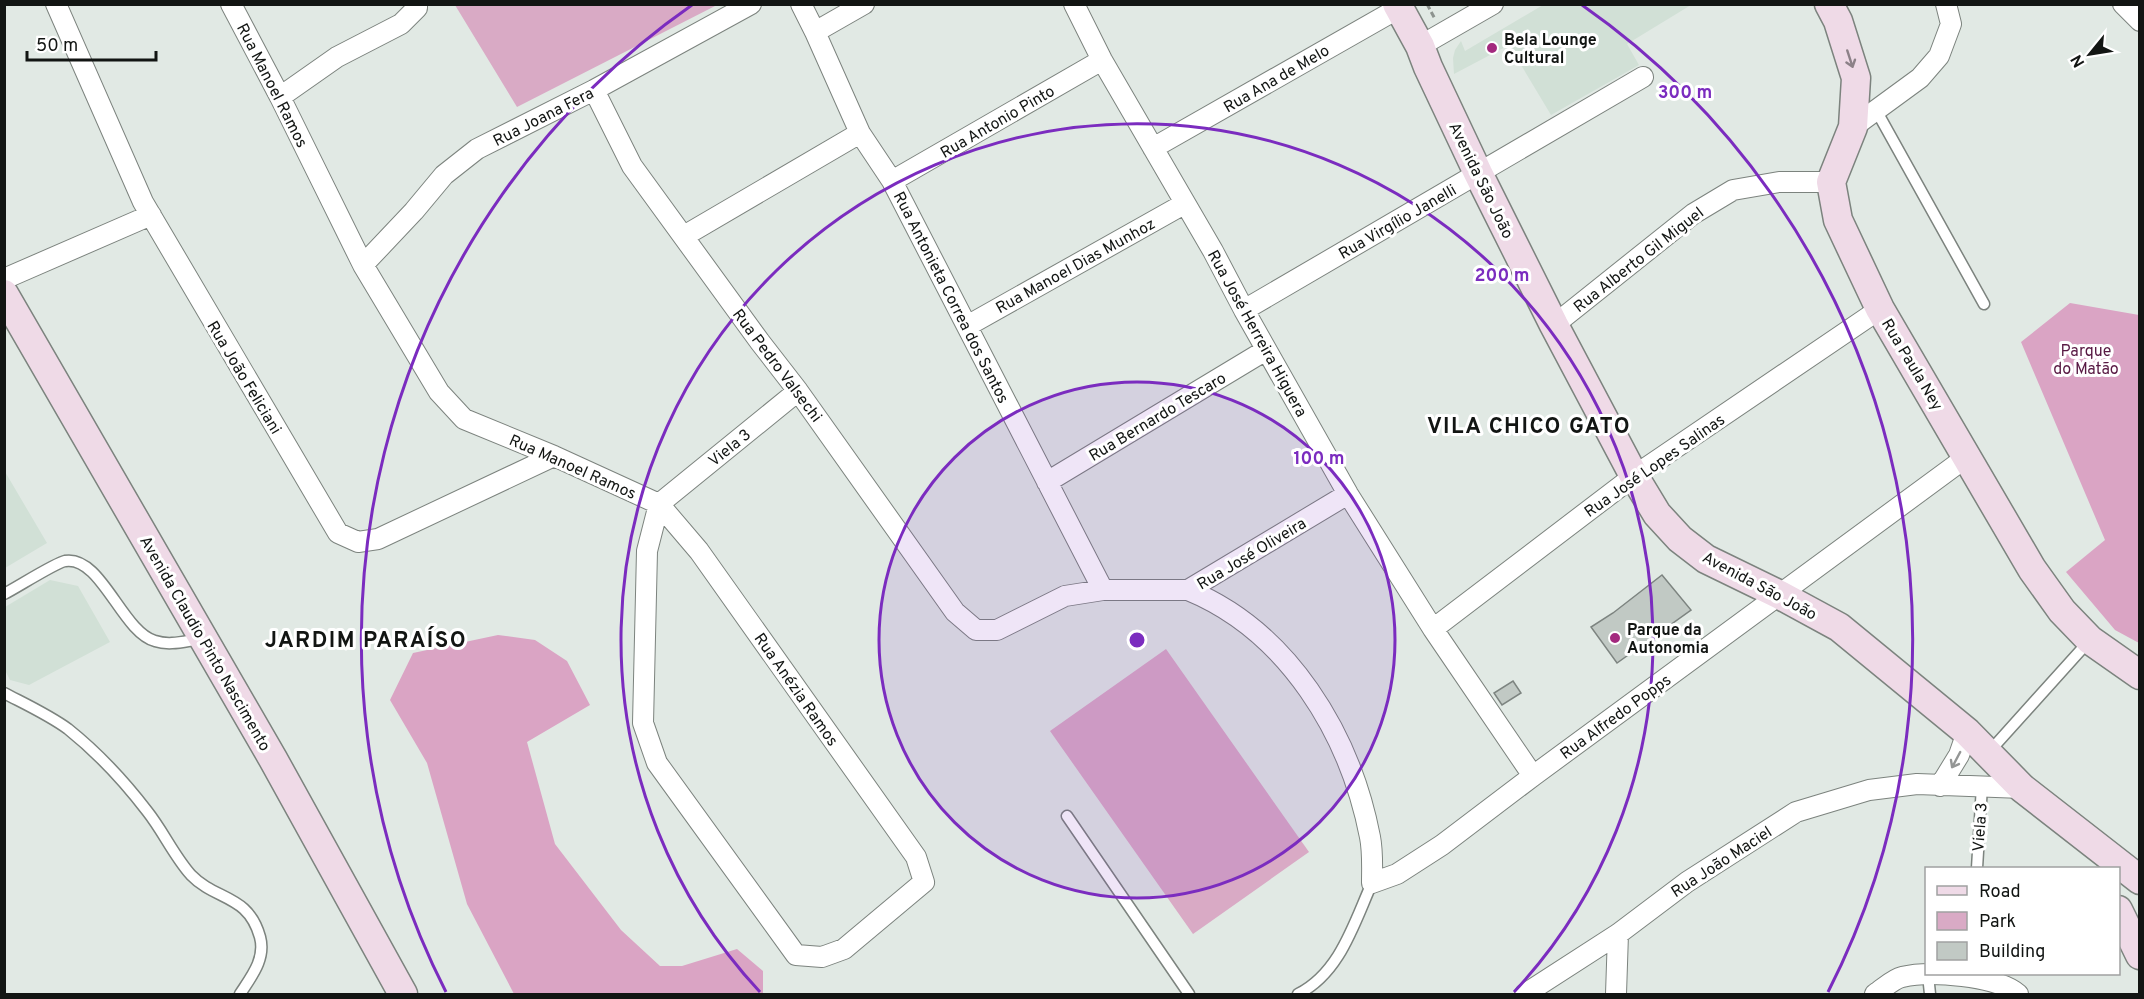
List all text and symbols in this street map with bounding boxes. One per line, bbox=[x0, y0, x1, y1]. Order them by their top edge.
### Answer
street label: Rua Manoel Ramos bbox=[231, 20, 311, 151]
scale bar bbox=[27, 24, 156, 62]
north arrow bbox=[2060, 24, 2120, 84]
place label: Bela Lounge Cultural bbox=[1504, 31, 1597, 69]
text: 50 m bbox=[36, 35, 78, 58]
street label: Rua Ana de Melo bbox=[1220, 41, 1334, 118]
marker: Bela Lounge Cultural bbox=[1485, 41, 1499, 55]
one-way arrow bbox=[1845, 49, 1856, 68]
text: N bbox=[2067, 51, 2090, 70]
street label: Rua Antonio Pinto bbox=[937, 82, 1059, 164]
text: 300 m bbox=[1658, 82, 1712, 105]
street label: Rua Joana Fera bbox=[490, 84, 598, 152]
street label: Avenida São João bbox=[1443, 119, 1517, 242]
street label: Rua Virgílio Janelli bbox=[1335, 181, 1461, 265]
street label: Rua Antonieta Correa dos Santos bbox=[888, 189, 1013, 407]
street label: Rua Alberto Gil Miguel bbox=[1570, 203, 1708, 318]
street label: Rua Manoel Dias Munhoz bbox=[993, 215, 1159, 319]
street label: Rua José Herreira Higuera bbox=[1202, 247, 1311, 421]
text: 200 m bbox=[1474, 265, 1530, 288]
street label: Rua Pedro Valsechi bbox=[727, 306, 826, 427]
street label: Rua Paula Ney bbox=[1876, 316, 1946, 414]
street label: Rua João Feliciani bbox=[202, 318, 285, 438]
park label: Parque do Matão bbox=[2053, 342, 2119, 380]
street label: Rua Bernardo Tescaro bbox=[1086, 369, 1230, 467]
street label: Rua José Lopes Salinas bbox=[1581, 411, 1729, 523]
district label: VILA CHICO GATO bbox=[1427, 414, 1631, 441]
street label: Viela 3 bbox=[705, 425, 756, 472]
street label: Rua Manoel Ramos bbox=[506, 431, 639, 505]
text: 100 m bbox=[1293, 448, 1345, 471]
street label: Rua José Oliveira bbox=[1194, 514, 1310, 595]
street label: Avenida Claudio Pinto Nascimento bbox=[134, 533, 274, 755]
street label: Avenida São João bbox=[1698, 548, 1820, 625]
place label: Parque da Autonomia bbox=[1627, 621, 1709, 659]
district label: JARDIM PARAÍSO bbox=[265, 626, 467, 655]
street label: Rua Anézia Ramos bbox=[749, 630, 842, 750]
centre of rings bbox=[1127, 630, 1147, 650]
marker: Parque da Autonomia bbox=[1608, 631, 1622, 645]
street label: Rua Alfredo Popps bbox=[1557, 671, 1676, 765]
one-way arrow bbox=[1950, 751, 1962, 768]
street label: Viela 3 bbox=[1969, 802, 1993, 852]
street label: Rua João Maciel bbox=[1668, 823, 1776, 903]
legend bbox=[1925, 867, 2120, 975]
text: Road bbox=[1979, 881, 2021, 904]
text: Park bbox=[1979, 911, 2016, 934]
text: Building bbox=[1979, 941, 2045, 964]

